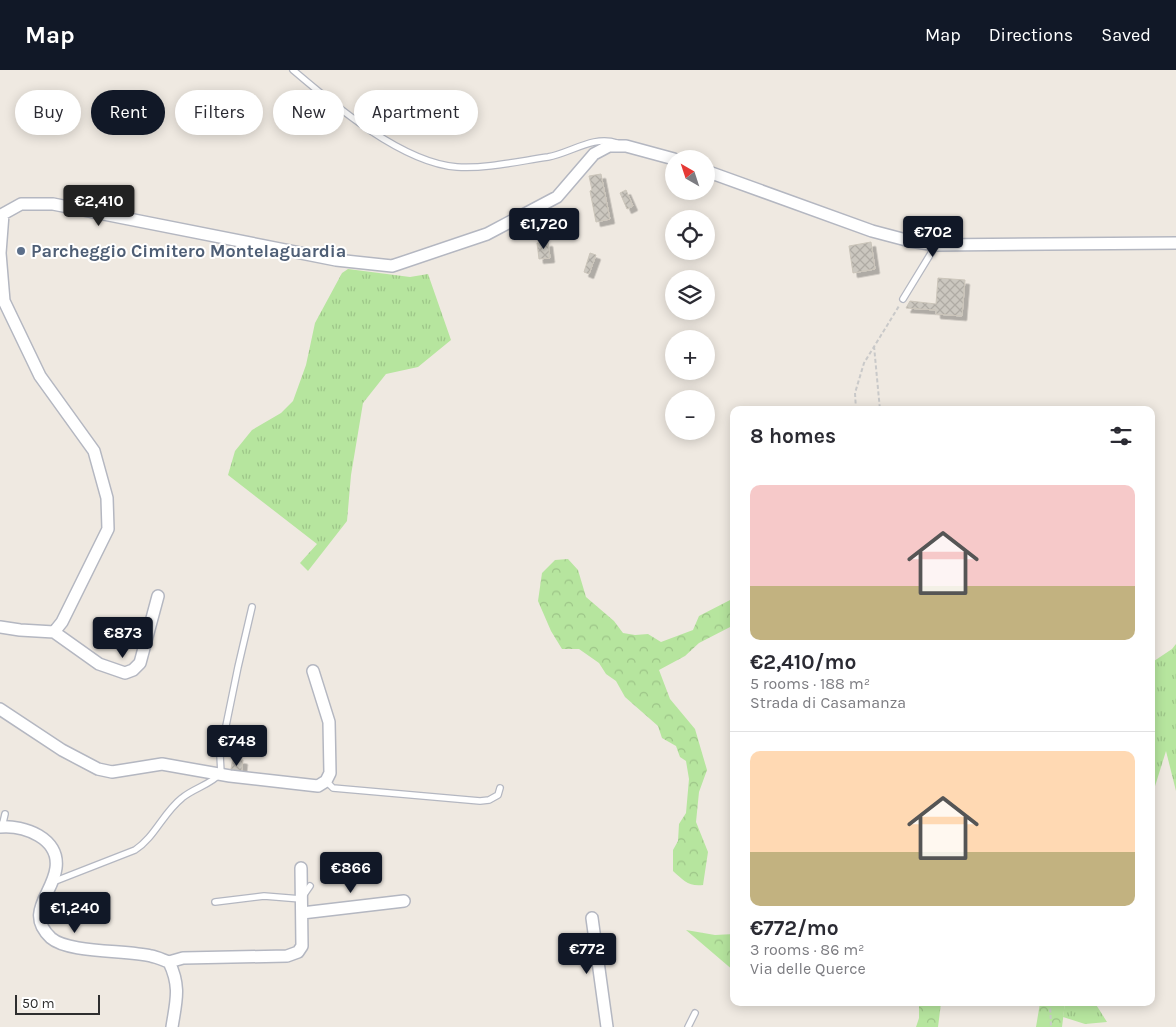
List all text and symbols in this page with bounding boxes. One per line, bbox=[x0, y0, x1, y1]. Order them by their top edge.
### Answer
text: Map bbox=[25, 21, 75, 49]
text: Map bbox=[925, 24, 961, 46]
text: Directions bbox=[989, 24, 1073, 46]
text: Saved bbox=[1101, 24, 1151, 46]
chip: Buy bbox=[15, 90, 81, 135]
chip: Rent bbox=[91, 90, 165, 135]
chip: Filters bbox=[175, 90, 263, 135]
chip: New bbox=[273, 90, 344, 135]
chip: Apartment bbox=[354, 90, 478, 135]
north arrow bbox=[665, 150, 715, 200]
map controls bbox=[665, 150, 715, 440]
pin: €2,410 bbox=[58, 184, 140, 227]
text: €2,410 bbox=[74, 191, 124, 210]
pin: €1,720 bbox=[503, 208, 585, 250]
button: locate bbox=[665, 210, 715, 260]
text: €1,720 bbox=[520, 214, 568, 233]
pin: €702 bbox=[903, 216, 963, 258]
text: €702 bbox=[914, 222, 952, 241]
place label: Parcheggio Cimitero Montelaguardia bbox=[31, 240, 346, 262]
marker: Parcheggio Cimitero Montelaguardia bbox=[15, 245, 27, 257]
button: layers bbox=[665, 270, 715, 320]
button: + bbox=[665, 330, 715, 380]
button: − bbox=[665, 390, 715, 440]
icon: filters bbox=[1107, 422, 1135, 450]
text: 8 homes bbox=[750, 424, 836, 448]
icon: home bbox=[898, 518, 988, 608]
pin: €873 bbox=[93, 616, 153, 659]
text: €873 bbox=[104, 623, 142, 642]
text: €2,410/mo bbox=[750, 650, 856, 674]
text: 5 rooms · 188 m² bbox=[750, 674, 870, 693]
text: Strada di Casamanza bbox=[750, 693, 906, 712]
pin: €748 bbox=[207, 724, 267, 767]
text: €748 bbox=[218, 731, 256, 750]
icon: home bbox=[898, 783, 988, 873]
pin: €866 bbox=[321, 852, 381, 894]
text: €866 bbox=[331, 858, 371, 877]
pin: €1,240 bbox=[34, 892, 116, 934]
text: €1,240 bbox=[50, 898, 100, 917]
text: €772/mo bbox=[750, 916, 839, 940]
pin: €772 bbox=[557, 932, 617, 975]
text: €772 bbox=[569, 939, 605, 958]
text: 3 rooms · 86 m² bbox=[750, 940, 865, 959]
text: Via delle Querce bbox=[750, 959, 866, 978]
scale bar bbox=[15, 992, 100, 1015]
text: 50 m bbox=[22, 995, 55, 1012]

